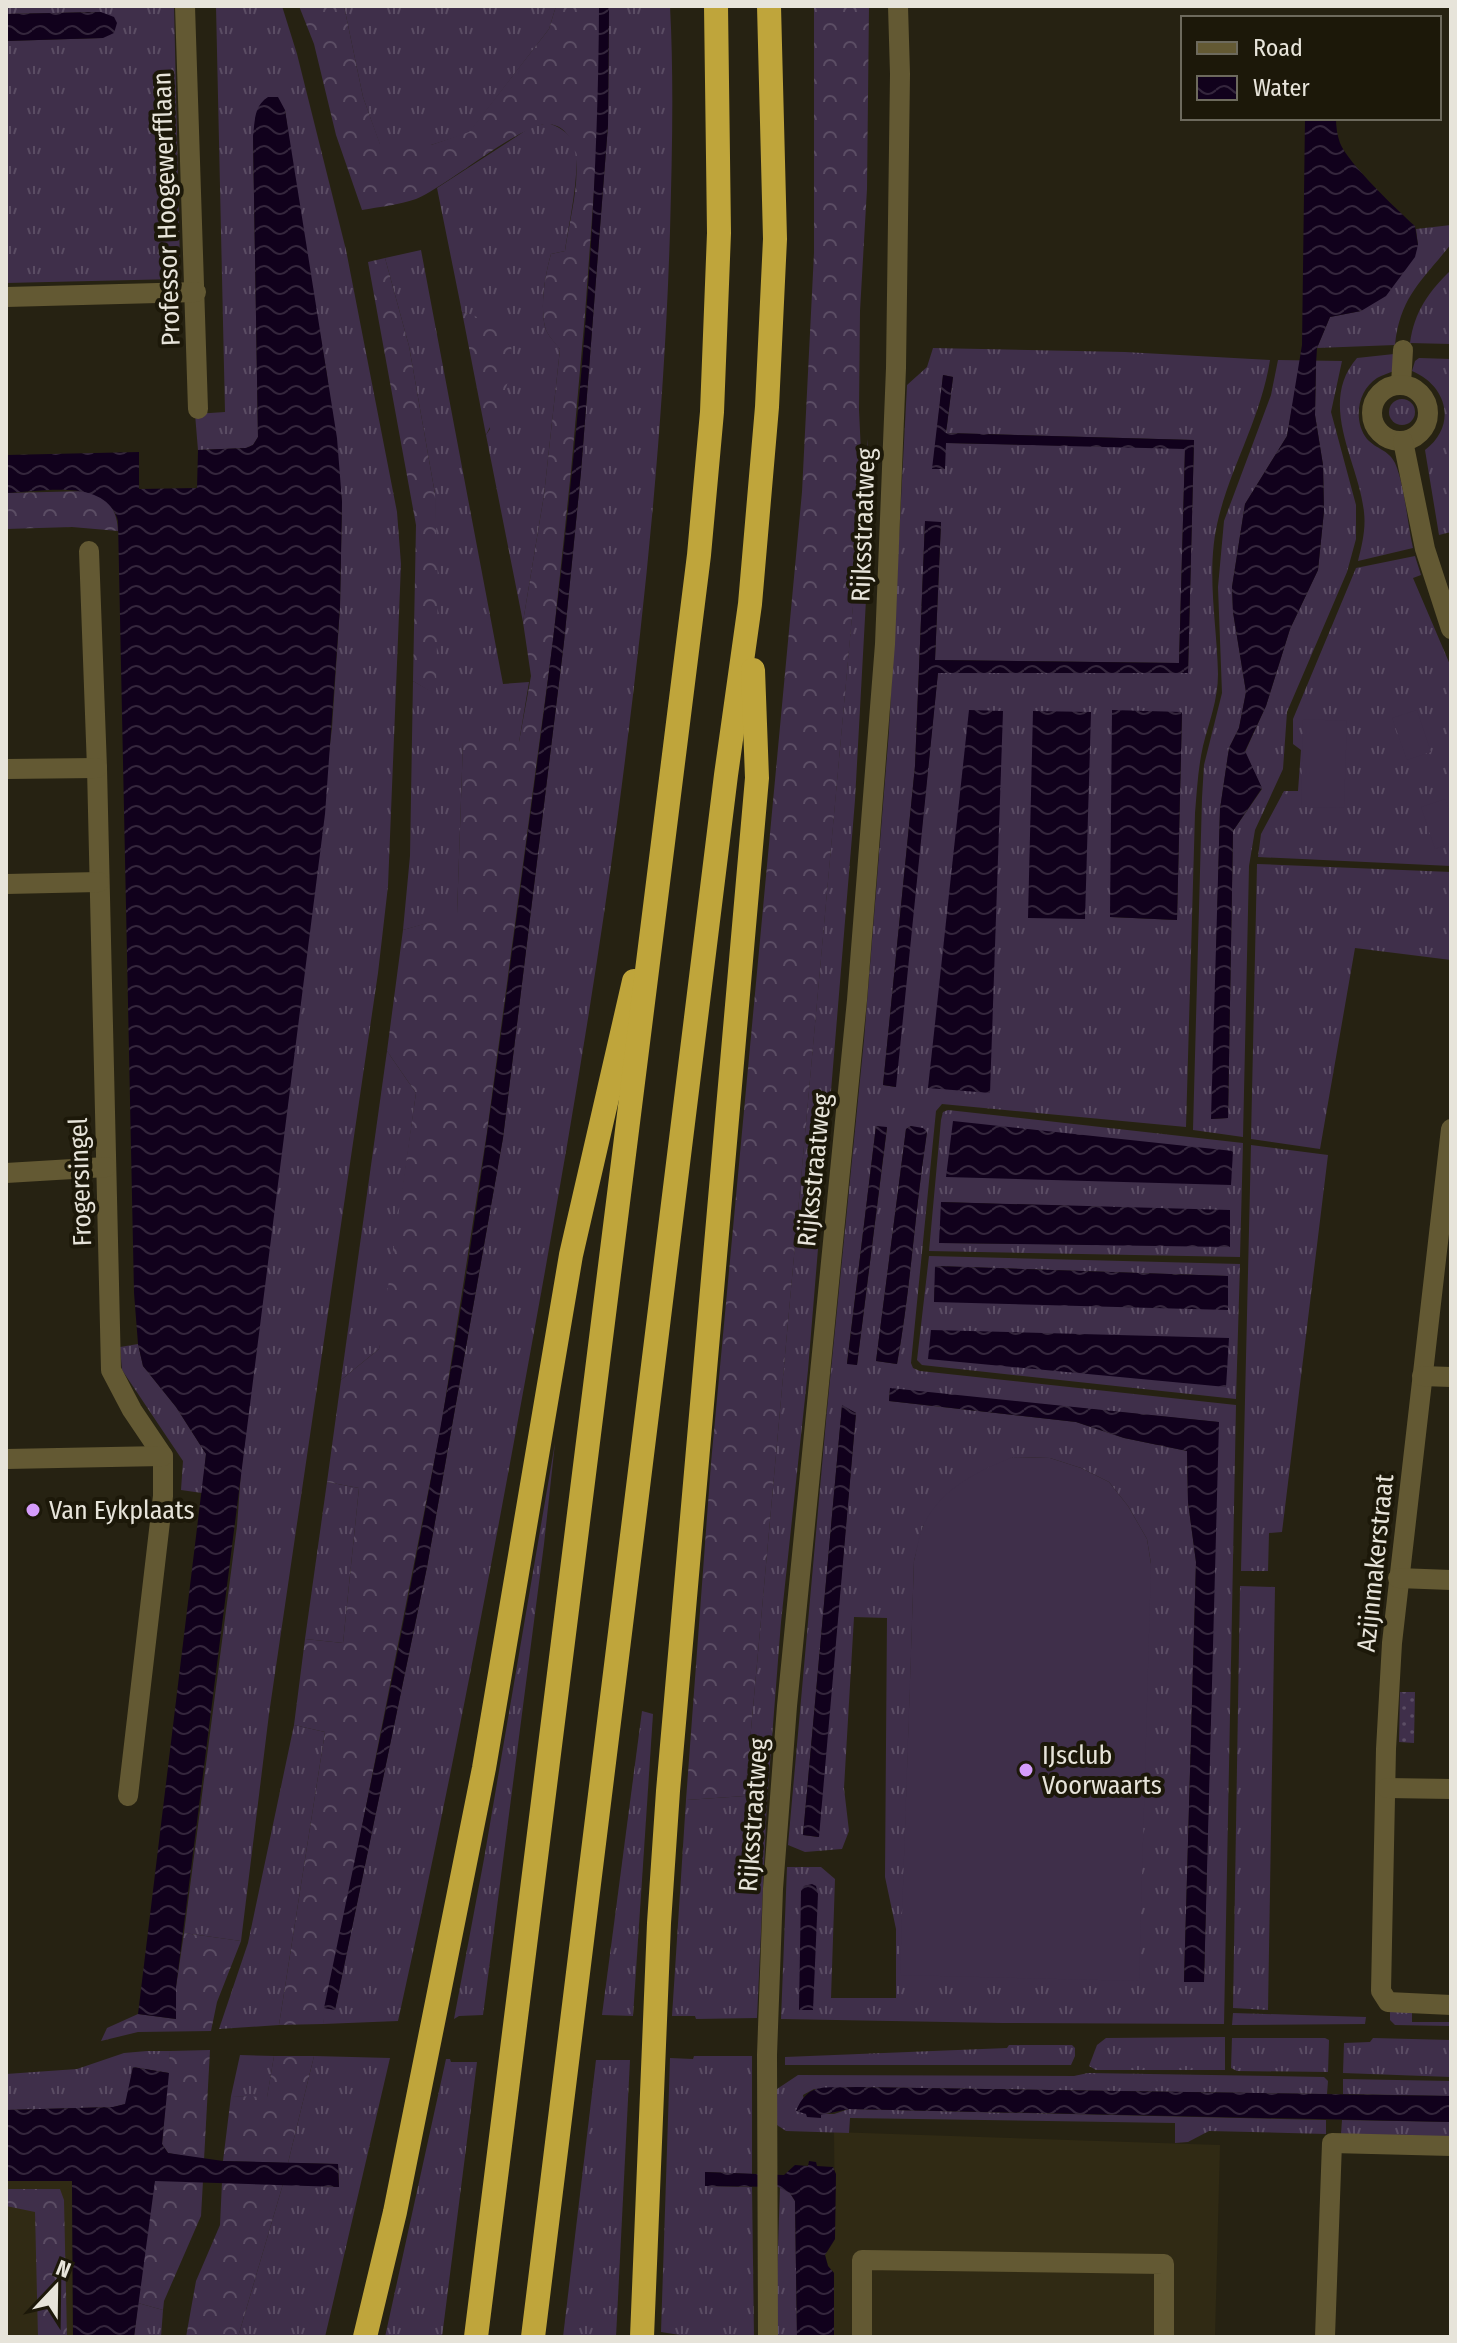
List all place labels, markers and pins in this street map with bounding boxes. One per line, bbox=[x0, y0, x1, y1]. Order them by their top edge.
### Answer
place label: Van Eykplaats bbox=[49, 1495, 195, 1526]
marker: Van Eykplaats bbox=[24, 1501, 42, 1519]
place label: IJsclub Voorwaarts bbox=[1042, 1740, 1162, 1801]
marker: IJsclub Voorwaarts bbox=[1017, 1761, 1035, 1779]

